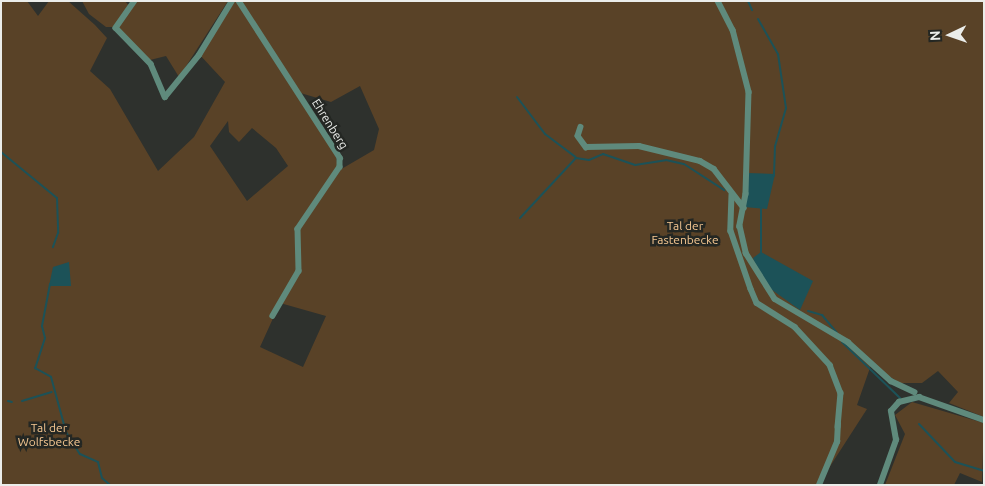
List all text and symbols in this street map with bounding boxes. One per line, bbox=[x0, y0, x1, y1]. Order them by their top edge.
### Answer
north arrow bbox=[925, 10, 975, 60]
text: N bbox=[927, 30, 943, 41]
street label: Ehrenberg bbox=[309, 96, 351, 152]
park label: Tal der Fastenbecke bbox=[651, 219, 719, 247]
park label: Tal der Wolfsbecke bbox=[18, 421, 80, 449]

